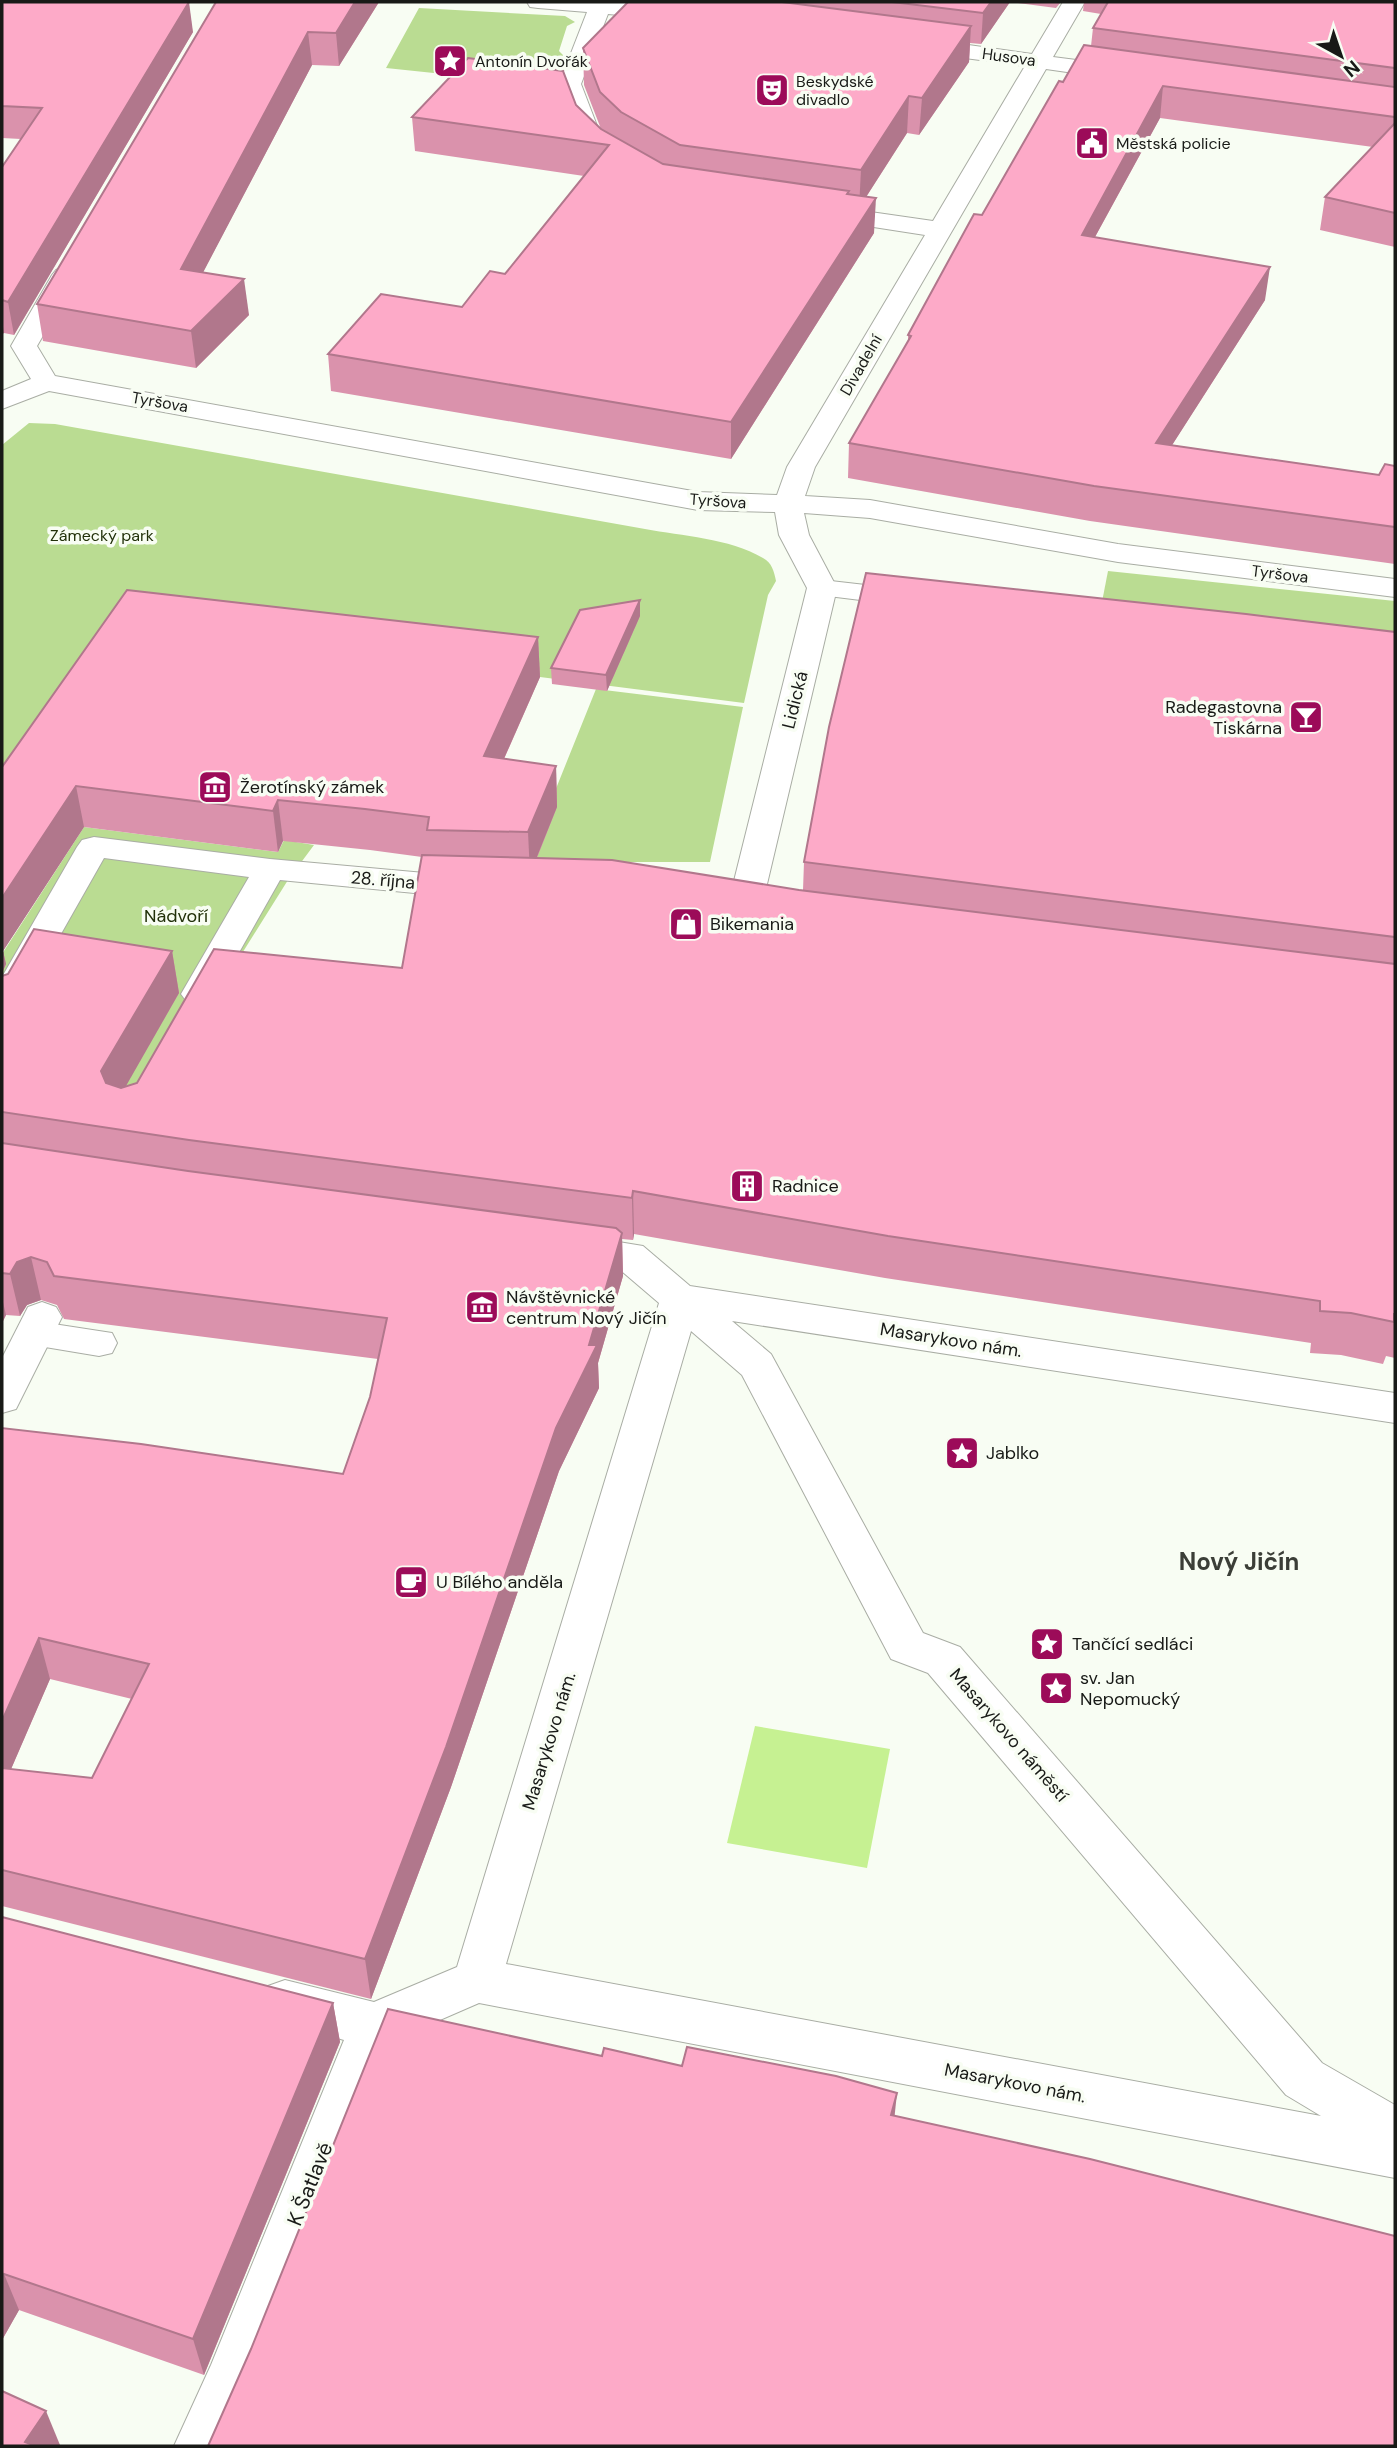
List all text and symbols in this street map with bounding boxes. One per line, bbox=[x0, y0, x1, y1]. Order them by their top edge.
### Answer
north arrow bbox=[1306, 21, 1376, 91]
place icon: Antonín Dvořák bbox=[431, 42, 469, 80]
street label: Husova bbox=[981, 43, 1037, 71]
place label: Antonín Dvořák bbox=[475, 51, 588, 72]
text: N bbox=[1338, 55, 1365, 83]
theatre icon: Beskydské divadlo bbox=[753, 71, 791, 109]
place label: Beskydské divadlo bbox=[796, 71, 874, 110]
public building icon: Městská policie bbox=[1073, 124, 1111, 162]
place label: Městská policie bbox=[1116, 133, 1230, 154]
street label: Divadelní bbox=[835, 330, 887, 399]
street label: Tyršova bbox=[130, 387, 190, 417]
street label: Tyršova bbox=[689, 489, 747, 513]
park label: Zámecký park bbox=[50, 525, 154, 546]
street label: Tyršova bbox=[1251, 560, 1309, 588]
street label: Lidická bbox=[776, 669, 814, 731]
place label: Radegastovna Tiskárna bbox=[1165, 695, 1282, 740]
bar icon: Radegastovna Tiskárna bbox=[1287, 698, 1325, 736]
museum icon: Žerotínský zámek bbox=[196, 768, 234, 806]
place label: Žerotínský zámek bbox=[240, 775, 384, 799]
street label: 28. října bbox=[350, 865, 416, 895]
park label: Nádvoří bbox=[144, 904, 208, 928]
shop icon: Bikemania bbox=[667, 905, 705, 943]
place label: Bikemania bbox=[710, 912, 794, 936]
building icon: Radnice bbox=[728, 1167, 766, 1205]
place label: Radnice bbox=[772, 1174, 839, 1198]
place label: Návštěvnické centrum Nový Jičín bbox=[506, 1285, 667, 1330]
museum icon: Návštěvnické centrum Nový Jičín bbox=[463, 1288, 501, 1326]
street label: Masarykovo nám. bbox=[878, 1317, 1024, 1363]
place icon: Jablko bbox=[943, 1434, 981, 1472]
place label: Jablko bbox=[986, 1441, 1039, 1465]
district label: Nový Jičín bbox=[1179, 1546, 1299, 1577]
cafe icon: U Bílého anděla bbox=[392, 1563, 430, 1601]
place label: U Bílého anděla bbox=[436, 1570, 563, 1594]
place icon: Tančící sedláci bbox=[1028, 1625, 1066, 1663]
place label: Tančící sedláci bbox=[1072, 1632, 1193, 1656]
street label: Masarykovo náměstí bbox=[944, 1663, 1074, 1807]
place label: sv. Jan Nepomucký bbox=[1080, 1666, 1180, 1711]
street label: Masarykovo nám. bbox=[517, 1669, 581, 1813]
place icon: sv. Jan Nepomucký bbox=[1037, 1669, 1075, 1707]
street label: Masarykovo nám. bbox=[942, 2058, 1088, 2108]
street label: K Šatlavě bbox=[281, 2138, 339, 2230]

